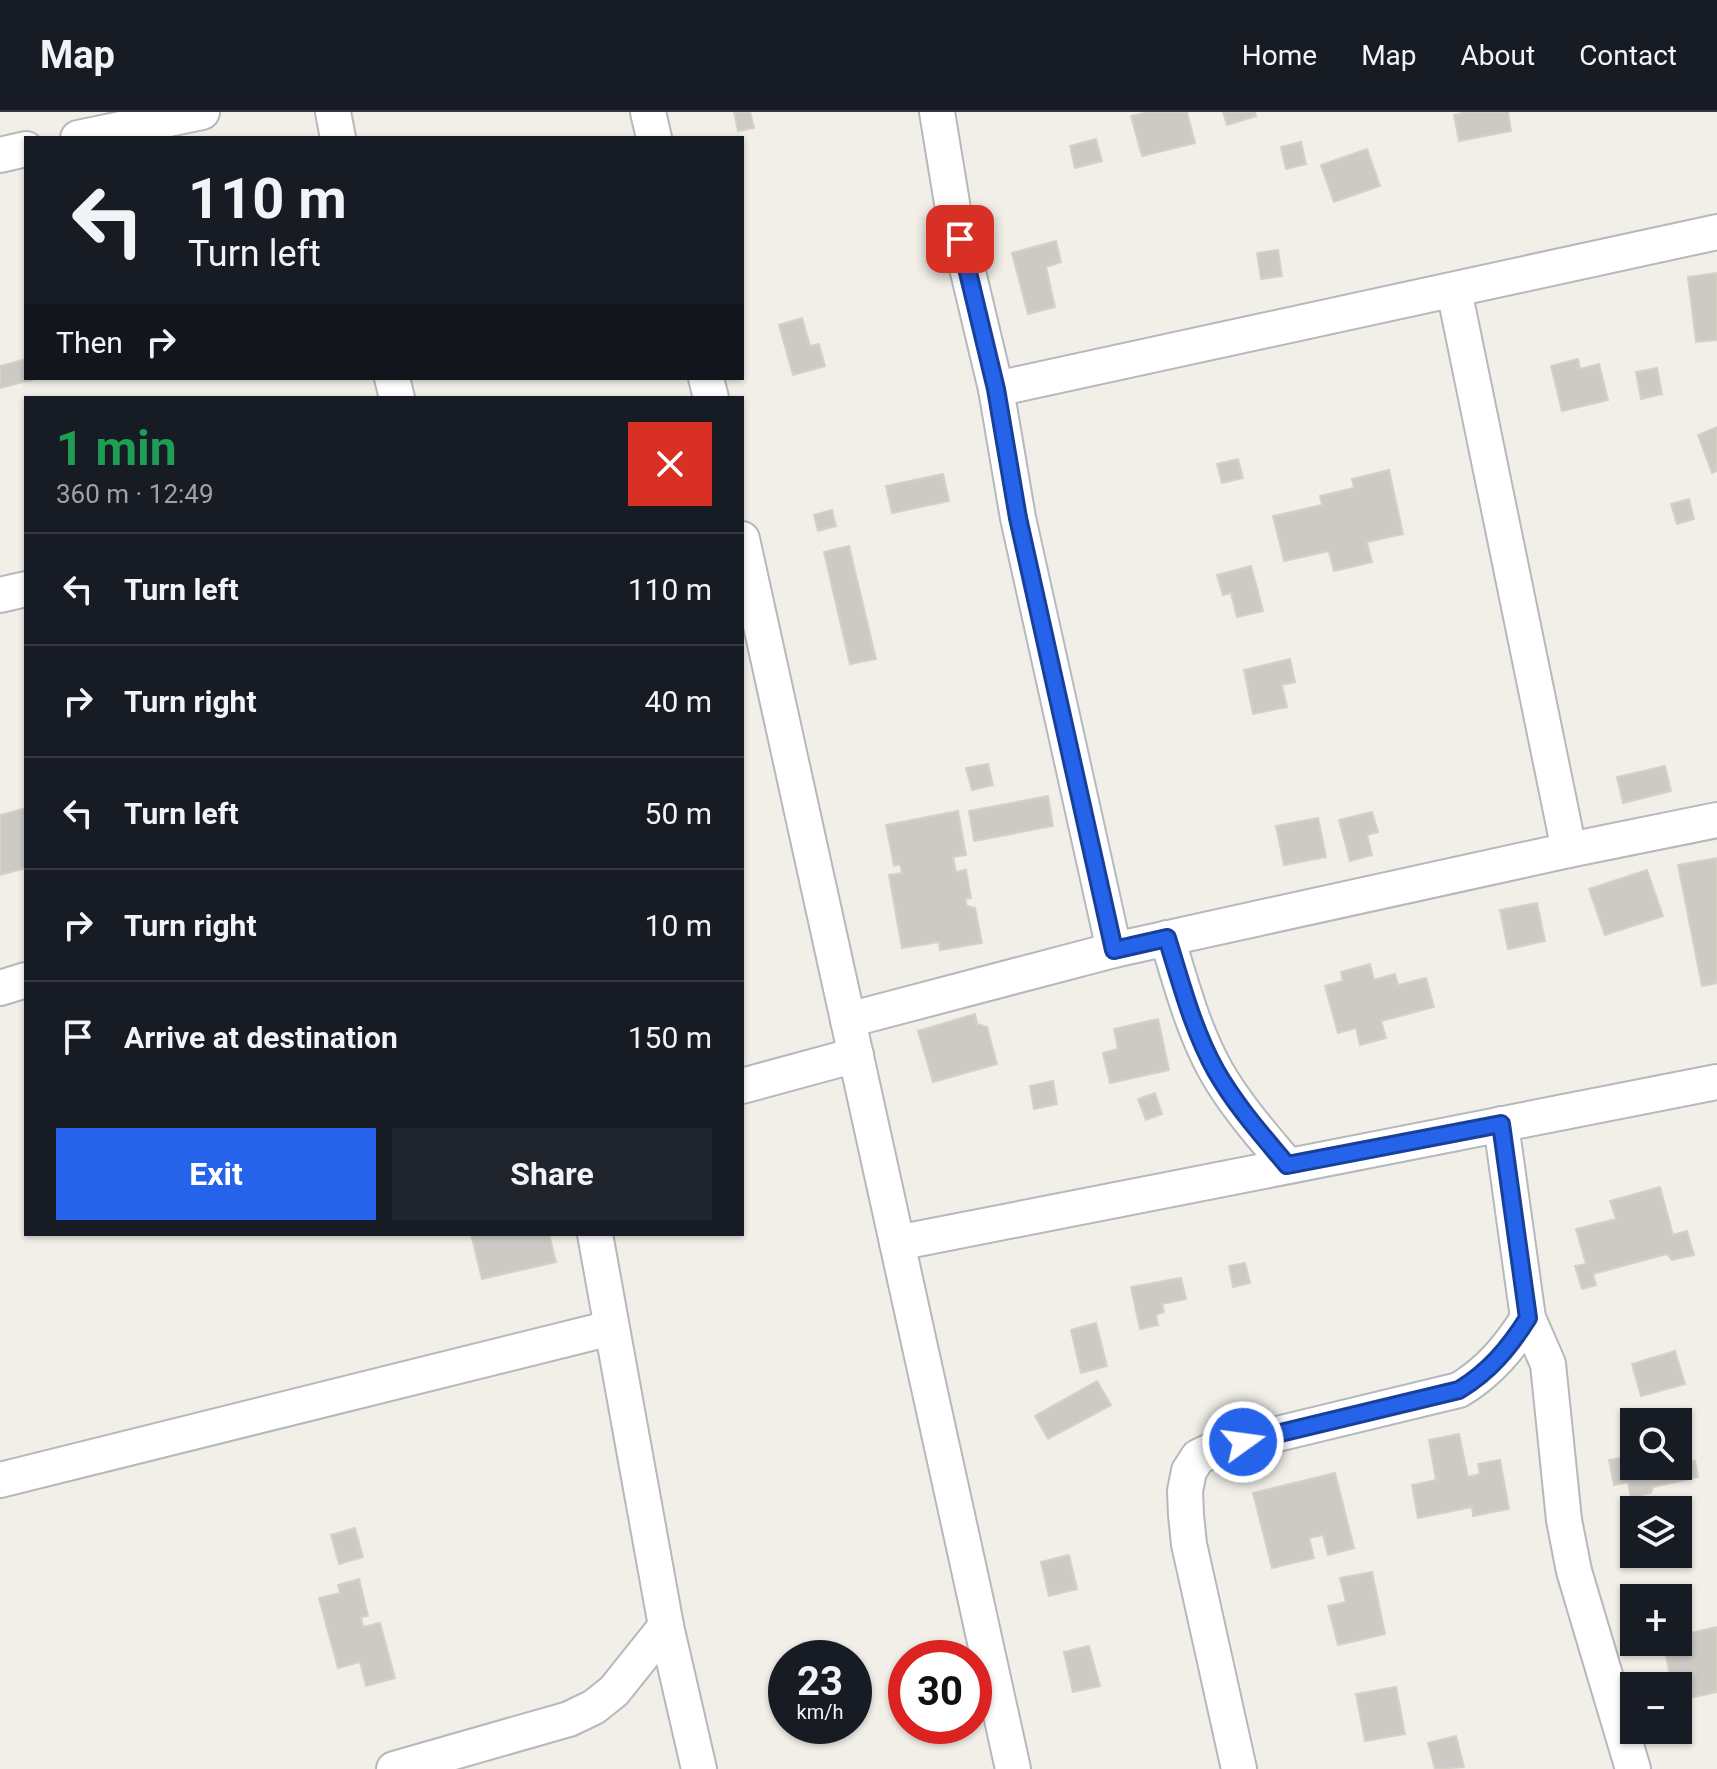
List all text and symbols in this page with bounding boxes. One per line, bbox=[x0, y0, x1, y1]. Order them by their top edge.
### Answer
text: Map bbox=[40, 33, 115, 77]
text: Home bbox=[1242, 39, 1317, 72]
text: Map bbox=[1361, 39, 1417, 72]
text: About bbox=[1461, 39, 1535, 72]
text: Contact bbox=[1579, 39, 1677, 72]
text: 110 m bbox=[188, 166, 347, 232]
icon: left bbox=[56, 168, 160, 272]
pin bbox=[926, 205, 994, 273]
icon: arrive bbox=[938, 217, 982, 261]
text: Turn left bbox=[188, 233, 321, 275]
icon: right bbox=[139, 320, 183, 364]
text: Then bbox=[56, 325, 123, 360]
text: 1 min bbox=[56, 420, 177, 477]
button: close bbox=[628, 422, 712, 506]
text: 360 m · 12:49 bbox=[56, 479, 214, 509]
icon: left bbox=[56, 567, 100, 611]
text: Turn left bbox=[124, 572, 239, 607]
text: 110 m bbox=[628, 572, 712, 607]
icon: right bbox=[56, 679, 100, 723]
text: Turn right bbox=[124, 684, 257, 719]
text: 40 m bbox=[645, 684, 712, 719]
icon: left bbox=[56, 791, 100, 835]
text: Turn left bbox=[124, 796, 239, 831]
text: 50 m bbox=[645, 796, 712, 831]
icon: right bbox=[56, 903, 100, 947]
text: Turn right bbox=[124, 908, 257, 943]
text: 10 m bbox=[645, 908, 712, 943]
icon: arrive bbox=[56, 1015, 100, 1059]
text: Arrive at destination bbox=[124, 1020, 398, 1055]
text: 150 m bbox=[628, 1020, 712, 1055]
button: Exit bbox=[56, 1128, 376, 1220]
button: Share bbox=[392, 1128, 712, 1220]
position arrow bbox=[1201, 1400, 1285, 1484]
map controls bbox=[1620, 1408, 1692, 1744]
button: search bbox=[1620, 1408, 1692, 1480]
button: layers bbox=[1620, 1496, 1692, 1568]
button: + bbox=[1620, 1584, 1692, 1656]
speed limit sign: 30 bbox=[888, 1640, 992, 1744]
text: 23 bbox=[797, 1658, 843, 1705]
button: − bbox=[1620, 1672, 1692, 1744]
text: km/h bbox=[797, 1700, 843, 1724]

